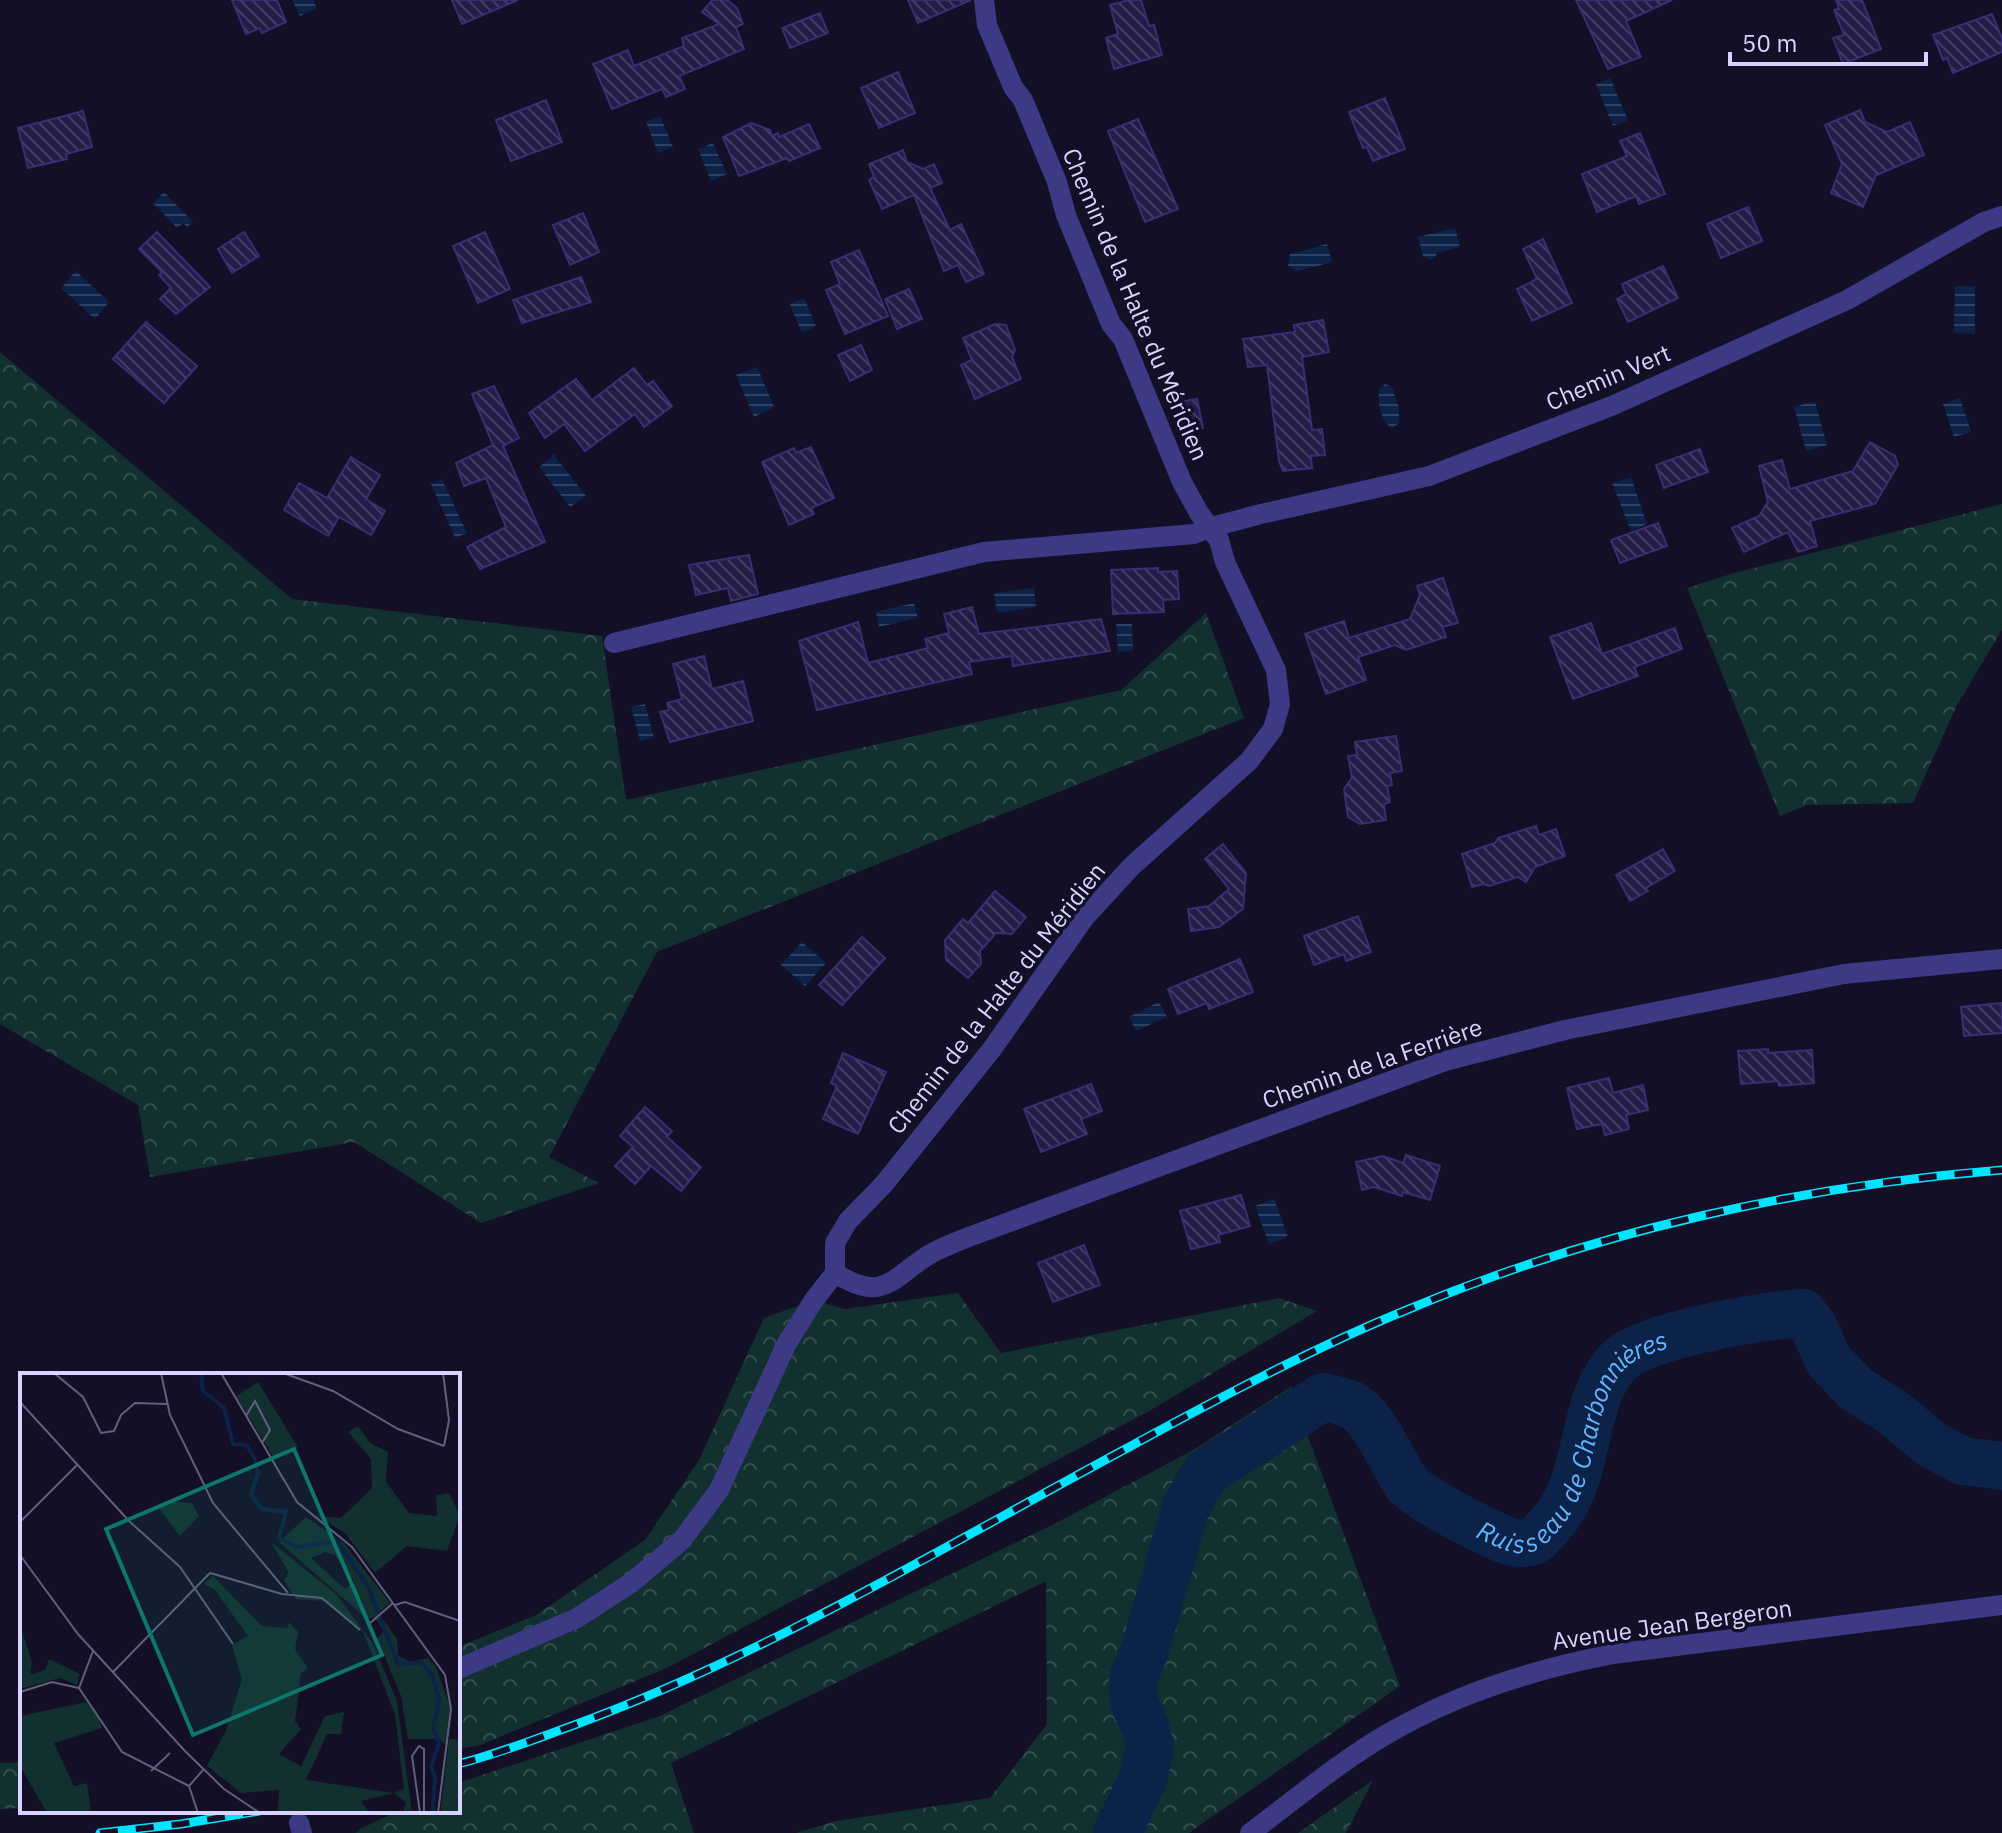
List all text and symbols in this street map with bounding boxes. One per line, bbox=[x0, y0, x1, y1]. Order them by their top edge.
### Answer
scale bar bbox=[1730, 16, 1926, 66]
text: 50 m bbox=[1742, 27, 1797, 59]
street label: Chemin de la Halte du Méridien bbox=[1056, 143, 1216, 465]
street label: Chemin Vert bbox=[1541, 336, 1675, 418]
street label: Chemin de la Halte du Méridien bbox=[880, 856, 1112, 1140]
street label: Chemin de la Ferrière bbox=[1258, 1010, 1486, 1116]
water label: Ruisseau de Charbonnières bbox=[1472, 1322, 1671, 1560]
inset map bbox=[20, 1373, 460, 1813]
street label: Avenue Jean Bergeron bbox=[1550, 1591, 1794, 1657]

